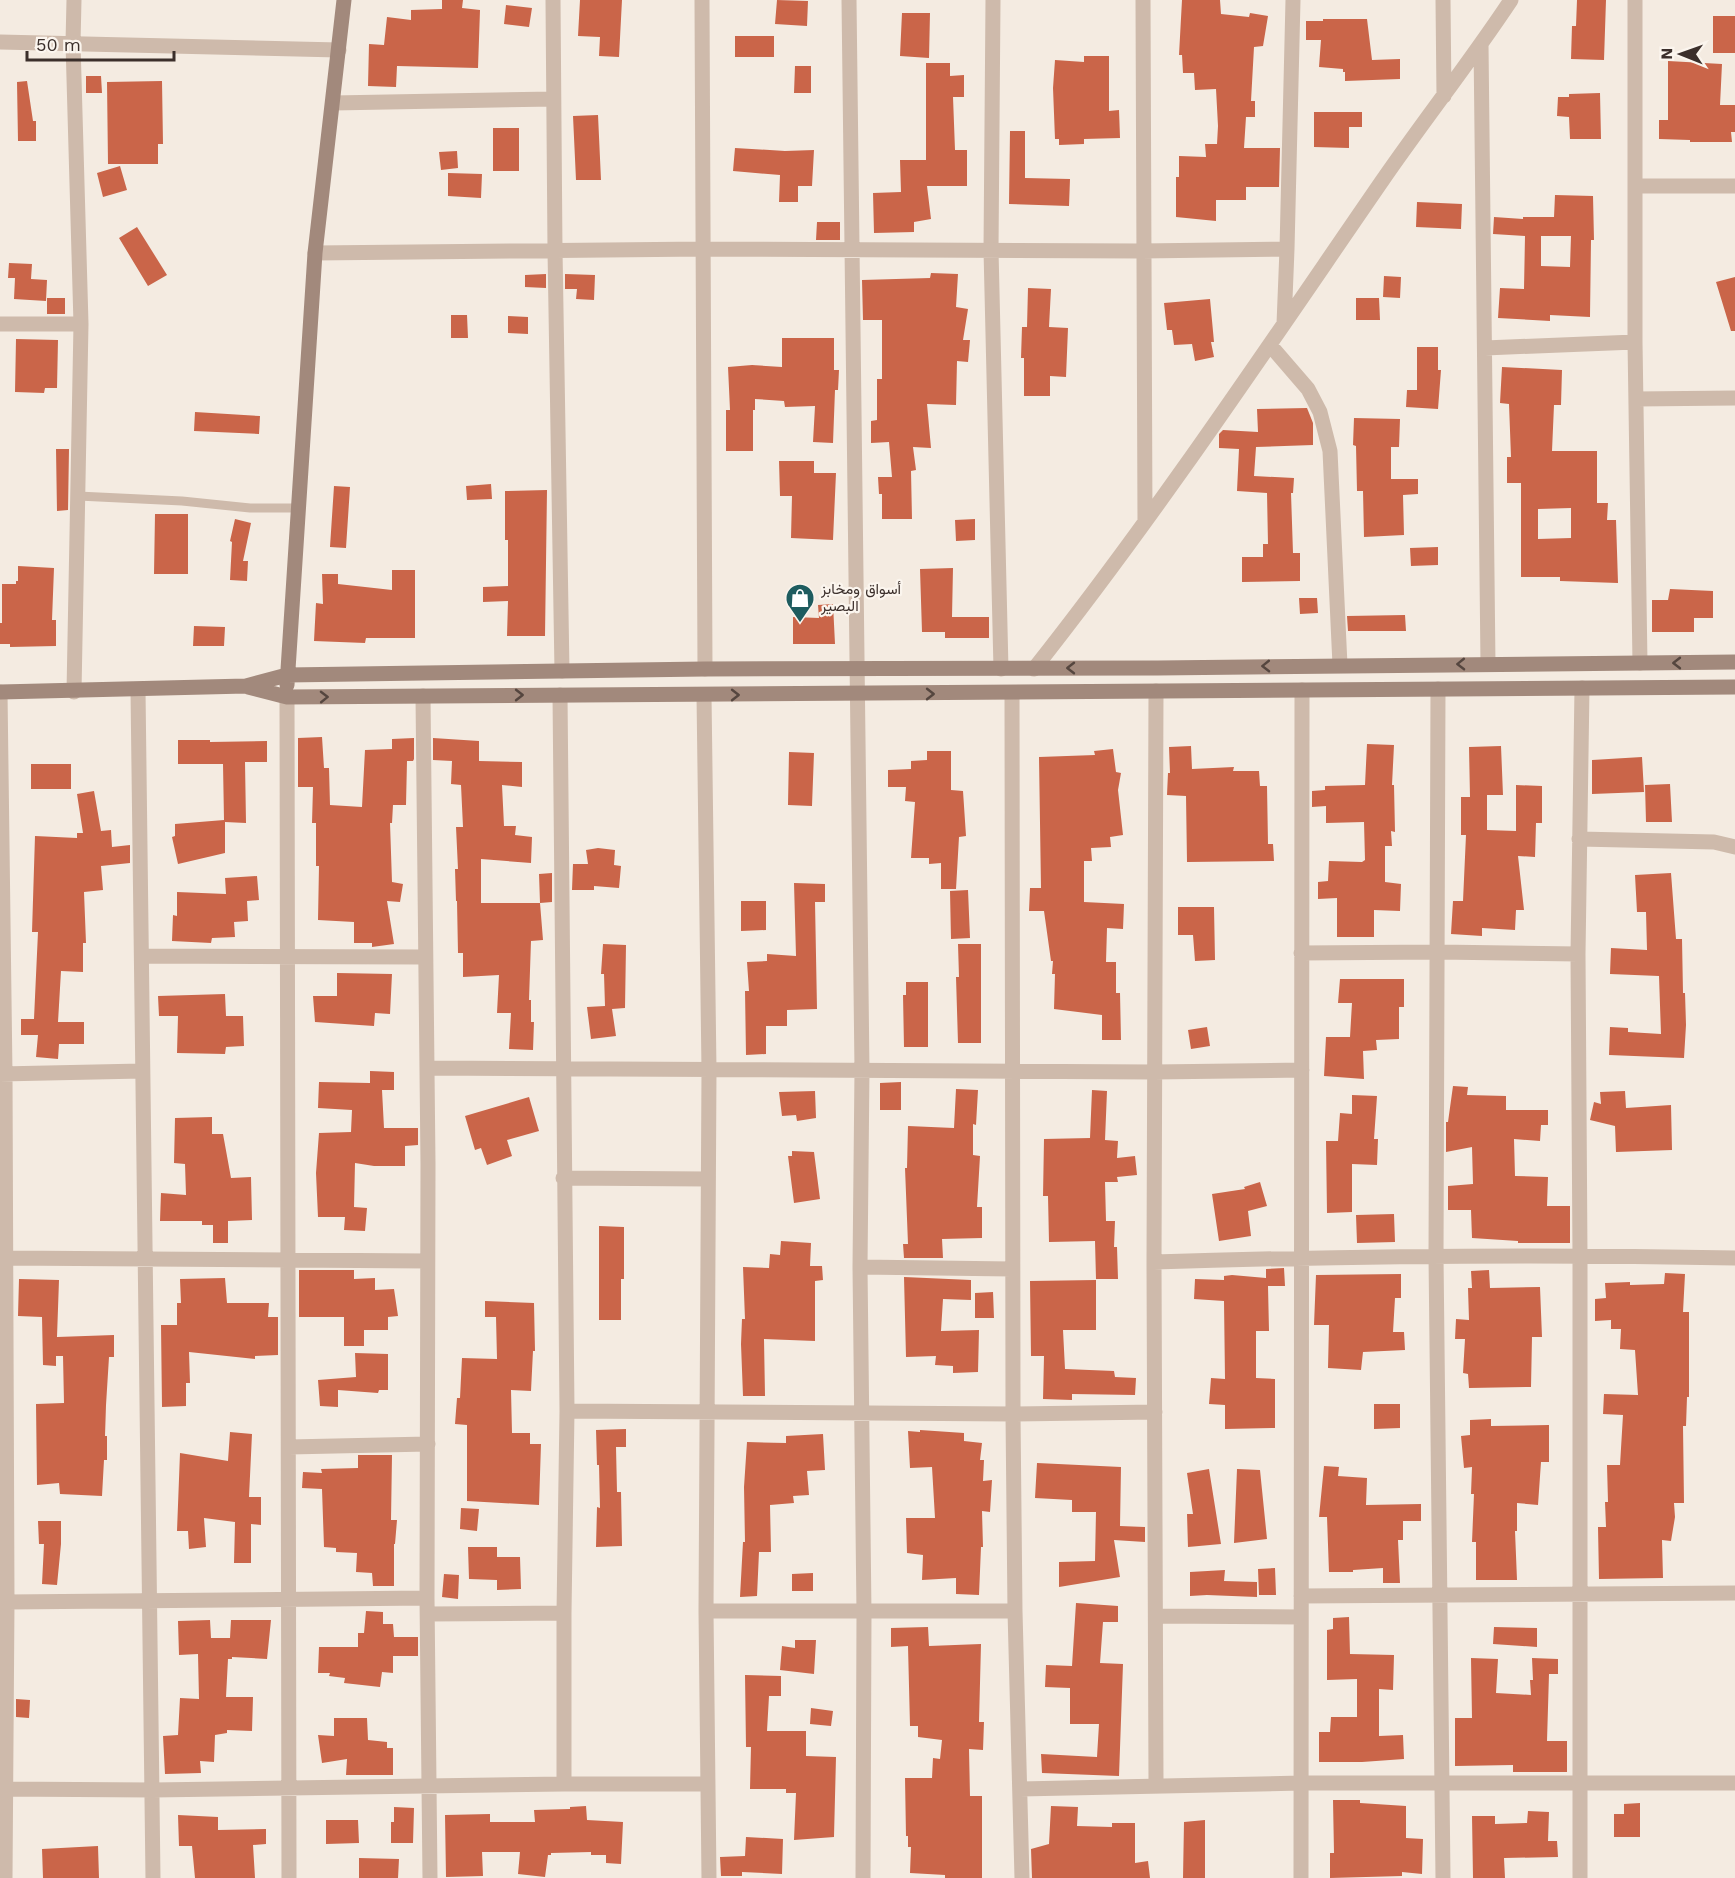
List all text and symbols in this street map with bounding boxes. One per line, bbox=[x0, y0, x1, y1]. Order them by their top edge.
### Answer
scale bar bbox=[27, 24, 174, 62]
north arrow bbox=[1651, 24, 1711, 84]
text: 50 m bbox=[36, 34, 81, 55]
text: N bbox=[1657, 48, 1676, 60]
place label: أسواق ومخابز البصير bbox=[820, 580, 902, 615]
shop icon: أسواق ومخابز البصير bbox=[784, 582, 816, 624]
one-way arrow bbox=[1672, 656, 1681, 669]
one-way arrow bbox=[1456, 658, 1465, 670]
one-way arrow bbox=[1261, 660, 1270, 672]
one-way arrow bbox=[1066, 662, 1075, 674]
one-way arrow bbox=[730, 688, 739, 701]
one-way arrow bbox=[925, 688, 934, 700]
one-way arrow bbox=[514, 689, 523, 701]
one-way arrow bbox=[319, 691, 328, 703]

